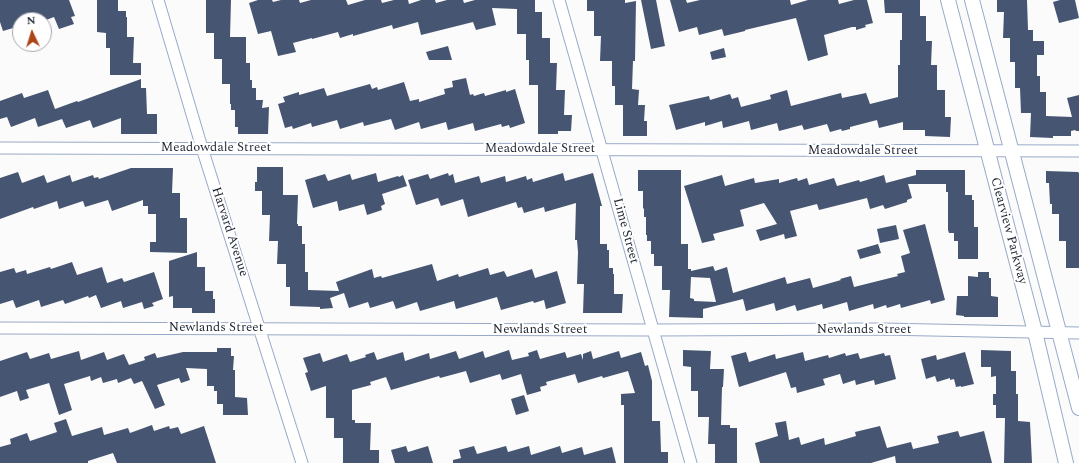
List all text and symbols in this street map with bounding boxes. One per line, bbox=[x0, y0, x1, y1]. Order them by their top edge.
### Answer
north arrow bbox=[12, 12, 52, 52]
text: N bbox=[26, 12, 36, 29]
street label: Meadowdale Street bbox=[161, 140, 271, 156]
street label: Meadowdale Street bbox=[485, 141, 595, 157]
street label: Meadowdale Street bbox=[808, 143, 918, 159]
street label: Clearview Parkway bbox=[986, 176, 1030, 286]
street label: Harvard Avenue bbox=[207, 185, 251, 279]
street label: Lime Street bbox=[609, 197, 641, 265]
street label: Newlands Street bbox=[169, 320, 263, 336]
street label: Newlands Street bbox=[493, 322, 587, 338]
street label: Newlands Street bbox=[817, 322, 911, 338]

